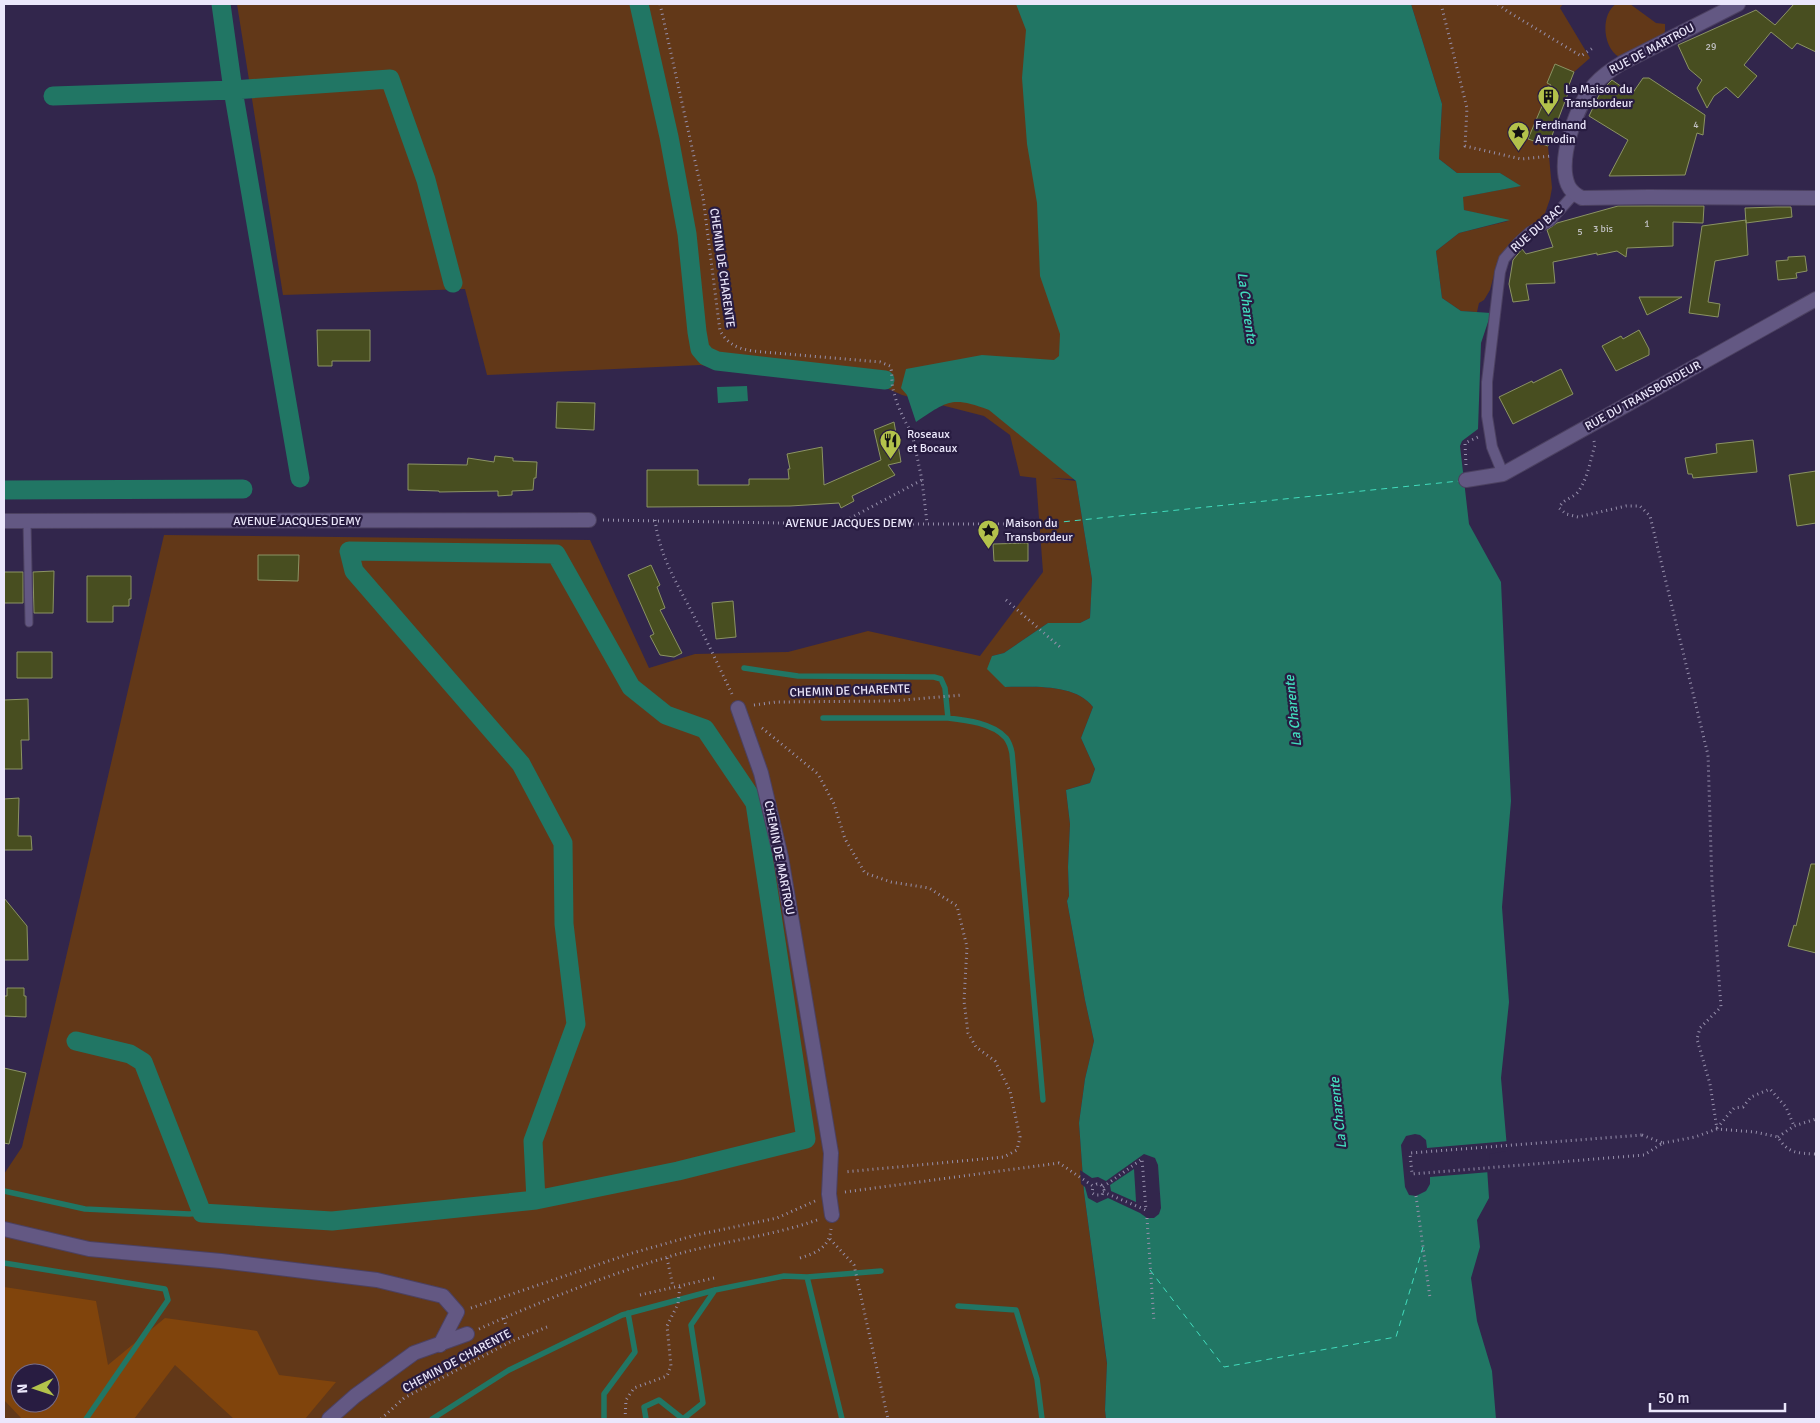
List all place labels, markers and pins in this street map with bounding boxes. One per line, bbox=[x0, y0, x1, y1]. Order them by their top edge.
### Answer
place label: La Maison du Transbordeur bbox=[1565, 82, 1633, 111]
building icon: La Maison du Transbordeur bbox=[1537, 84, 1561, 115]
place label: Ferdinand Arnodin bbox=[1535, 118, 1586, 147]
place icon: Ferdinand Arnodin bbox=[1507, 120, 1531, 151]
place label: Roseaux et Bocaux bbox=[907, 427, 958, 456]
restaurant icon: Roseaux et Bocaux bbox=[879, 429, 903, 460]
place label: Maison du Transbordeur bbox=[1005, 516, 1073, 545]
place icon: Maison du Transbordeur bbox=[977, 518, 1001, 549]

